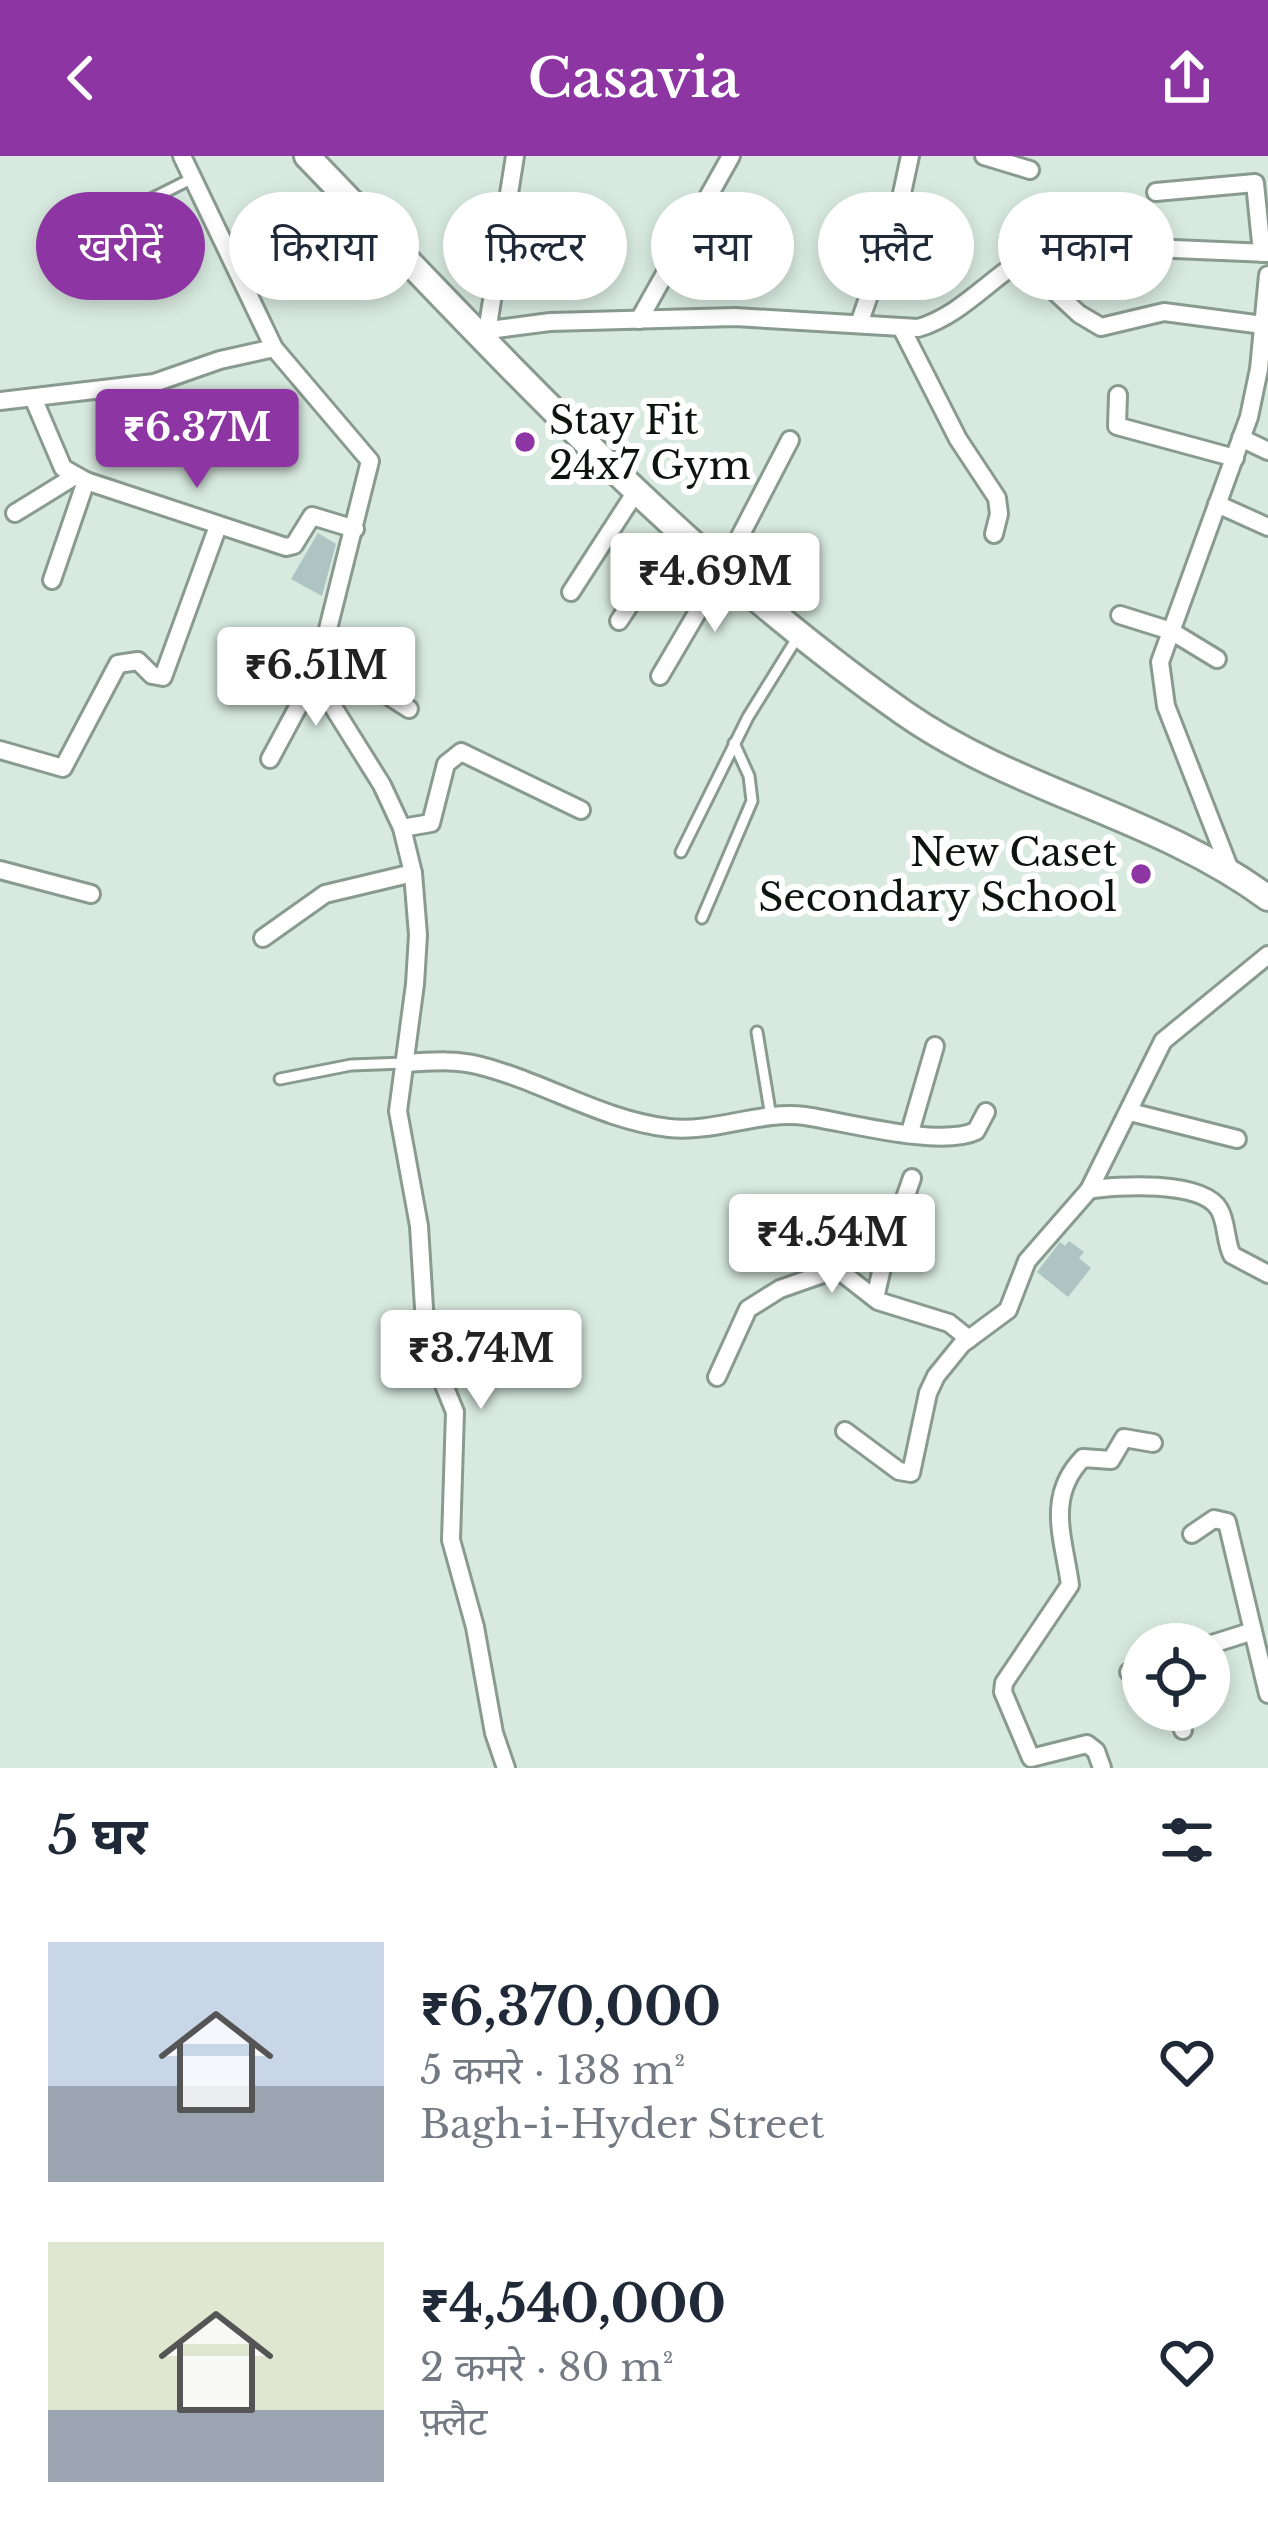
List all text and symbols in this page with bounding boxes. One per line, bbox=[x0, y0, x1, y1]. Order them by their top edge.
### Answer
icon: back bbox=[48, 45, 114, 111]
text: Casavia bbox=[528, 45, 740, 112]
icon: share bbox=[1154, 45, 1220, 111]
chip: खरीदें bbox=[36, 192, 205, 300]
chip: किराया bbox=[229, 192, 419, 300]
chip: फ़िल्टर bbox=[443, 192, 627, 300]
chip: नया bbox=[651, 192, 794, 300]
chip: फ़्लैट bbox=[818, 192, 974, 300]
chip: मकान bbox=[998, 192, 1174, 300]
pin: ₹6.37M bbox=[99, 389, 295, 491]
place label: Stay Fit 24x7 Gym bbox=[549, 396, 751, 490]
text: ₹6.37M bbox=[123, 403, 271, 452]
marker: Stay Fit 24x7 Gym bbox=[512, 429, 538, 455]
pin: ₹4.69M bbox=[617, 533, 813, 635]
text: ₹4.69M bbox=[637, 547, 793, 596]
pin: ₹6.51M bbox=[218, 627, 414, 729]
text: ₹6.51M bbox=[244, 641, 388, 690]
place label: New Caset Secondary School bbox=[758, 828, 1117, 922]
marker: New Caset Secondary School bbox=[1128, 861, 1154, 887]
pin: ₹4.54M bbox=[734, 1194, 930, 1296]
text: ₹4.54M bbox=[756, 1208, 908, 1257]
pin: ₹3.74M bbox=[383, 1310, 579, 1412]
text: ₹3.74M bbox=[408, 1324, 554, 1373]
map controls bbox=[1122, 1623, 1230, 1731]
button: locate bbox=[1122, 1623, 1230, 1731]
text: 5 घर bbox=[48, 1805, 147, 1868]
icon: filters bbox=[1154, 1807, 1220, 1873]
text: ₹6,370,000 bbox=[420, 1976, 721, 2039]
icon: home bbox=[144, 1990, 288, 2134]
icon: heart bbox=[1154, 2029, 1220, 2095]
text: 5 कमरे · 138 m² bbox=[420, 2046, 685, 2095]
text: Bagh-i-Hyder Street bbox=[420, 2100, 825, 2149]
text: ₹4,540,000 bbox=[420, 2273, 726, 2336]
icon: home bbox=[144, 2290, 288, 2434]
icon: heart bbox=[1154, 2329, 1220, 2395]
text: 2 कमरे · 80 m² bbox=[420, 2343, 674, 2392]
text: फ़्लैट bbox=[420, 2397, 487, 2446]

